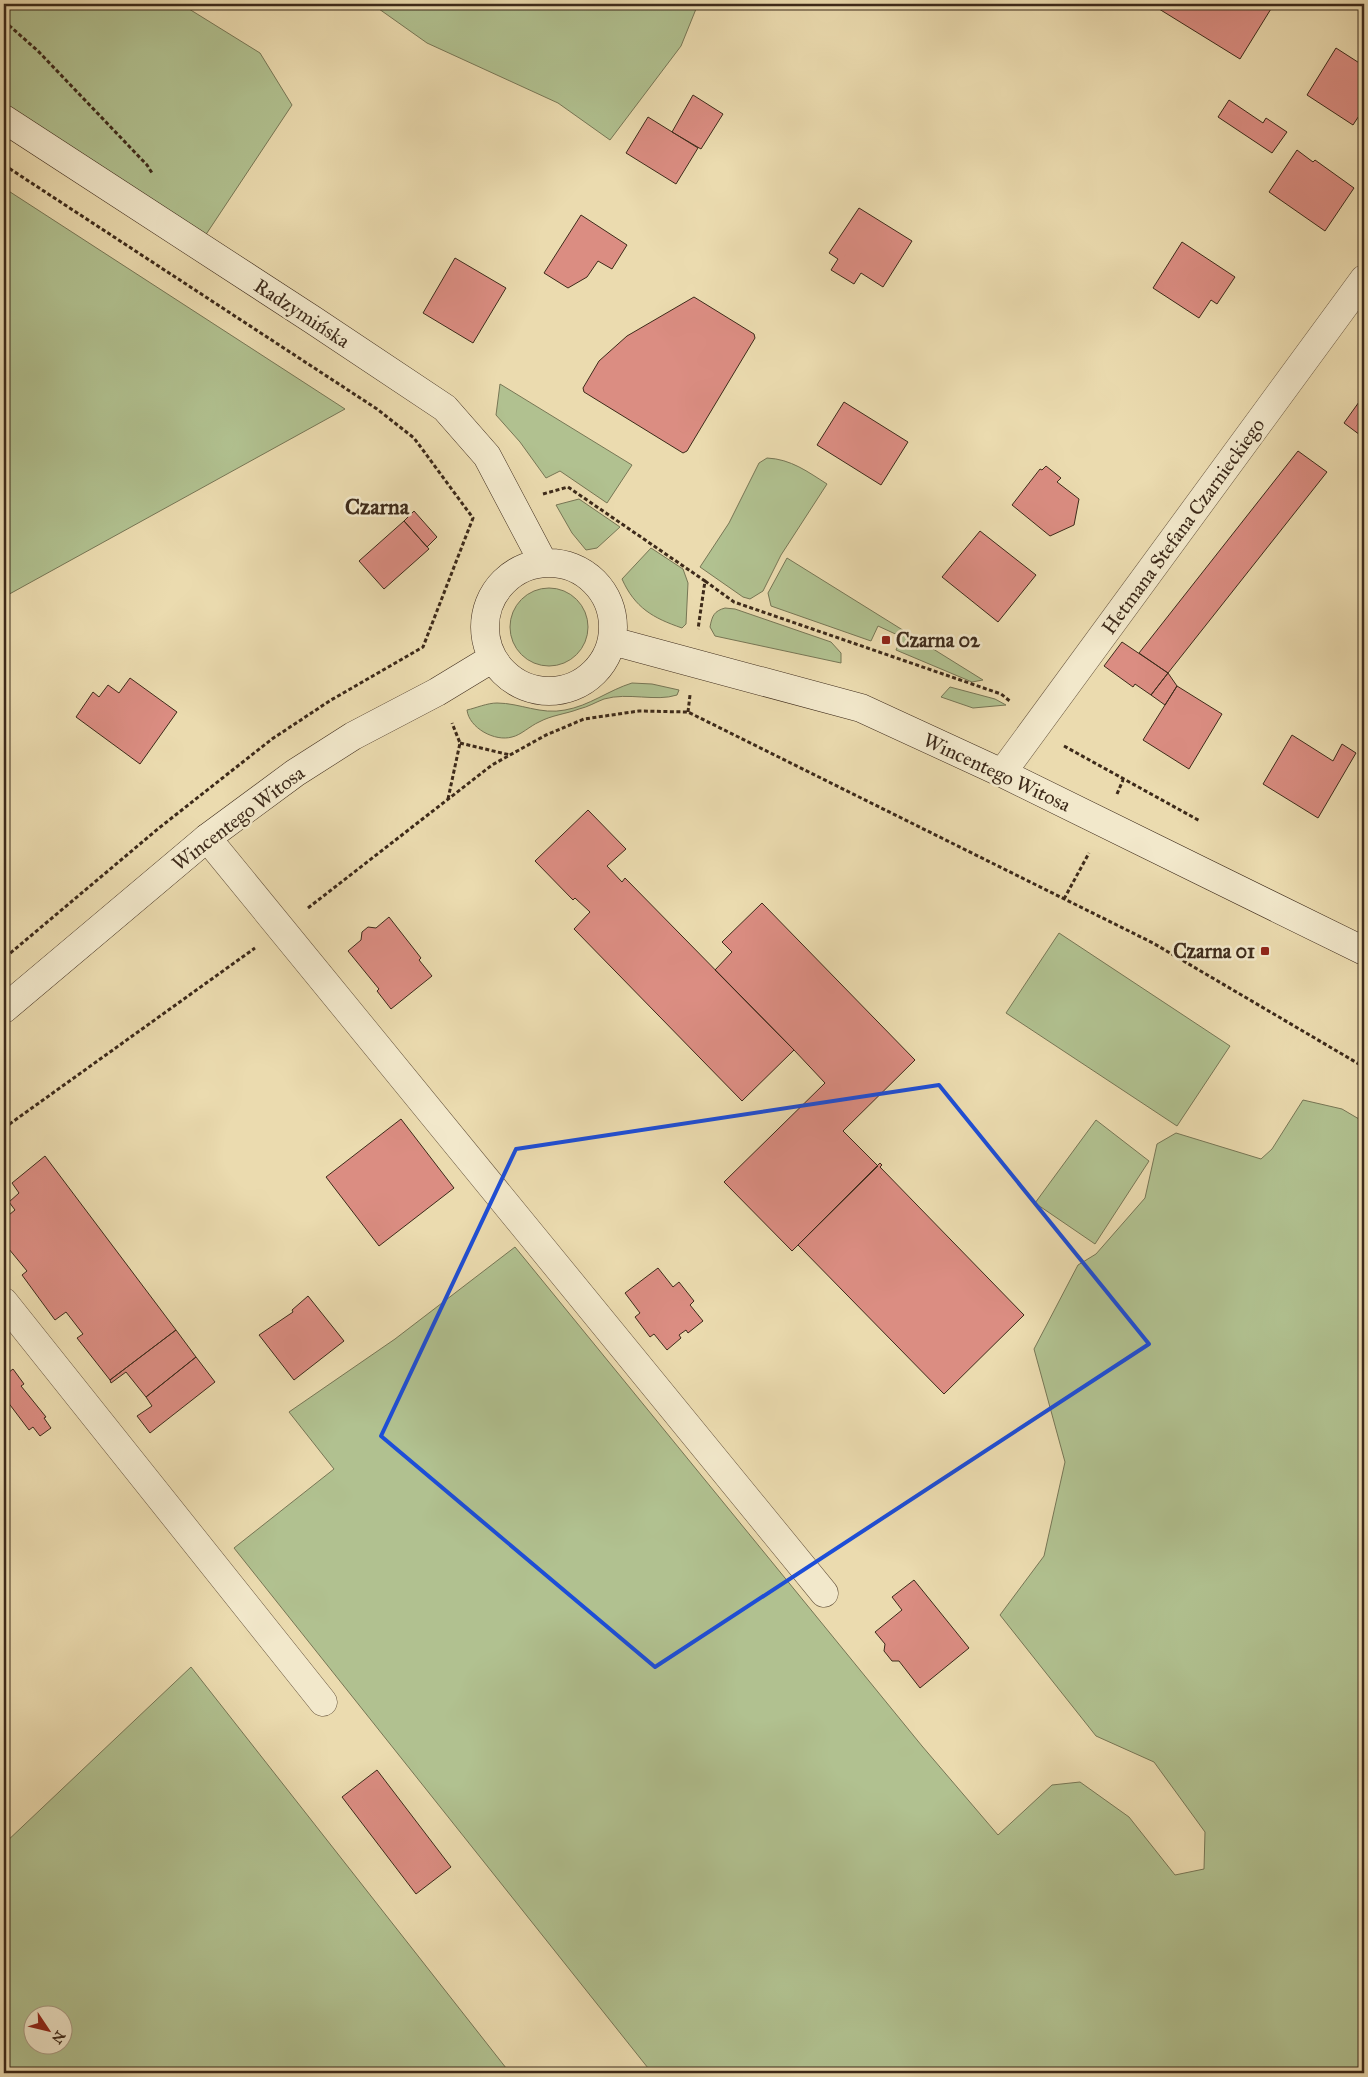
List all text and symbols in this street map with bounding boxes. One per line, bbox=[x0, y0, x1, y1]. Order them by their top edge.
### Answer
street label: Radzymińska bbox=[250, 273, 355, 353]
street label: Hetmana Stefana Czarnieckiego bbox=[1096, 413, 1270, 639]
district label: Czarna bbox=[345, 493, 410, 520]
place label: Czarna 02 bbox=[896, 628, 981, 652]
marker: Czarna 02 bbox=[880, 634, 892, 646]
street label: Wincentego Witosa bbox=[919, 727, 1075, 818]
street label: Wincentego Witosa bbox=[167, 760, 310, 876]
place label: Czarna 01 bbox=[1173, 939, 1255, 963]
marker: Czarna 01 bbox=[1259, 945, 1271, 957]
north arrow bbox=[22, 2004, 72, 2054]
text: N bbox=[48, 2027, 69, 2047]

